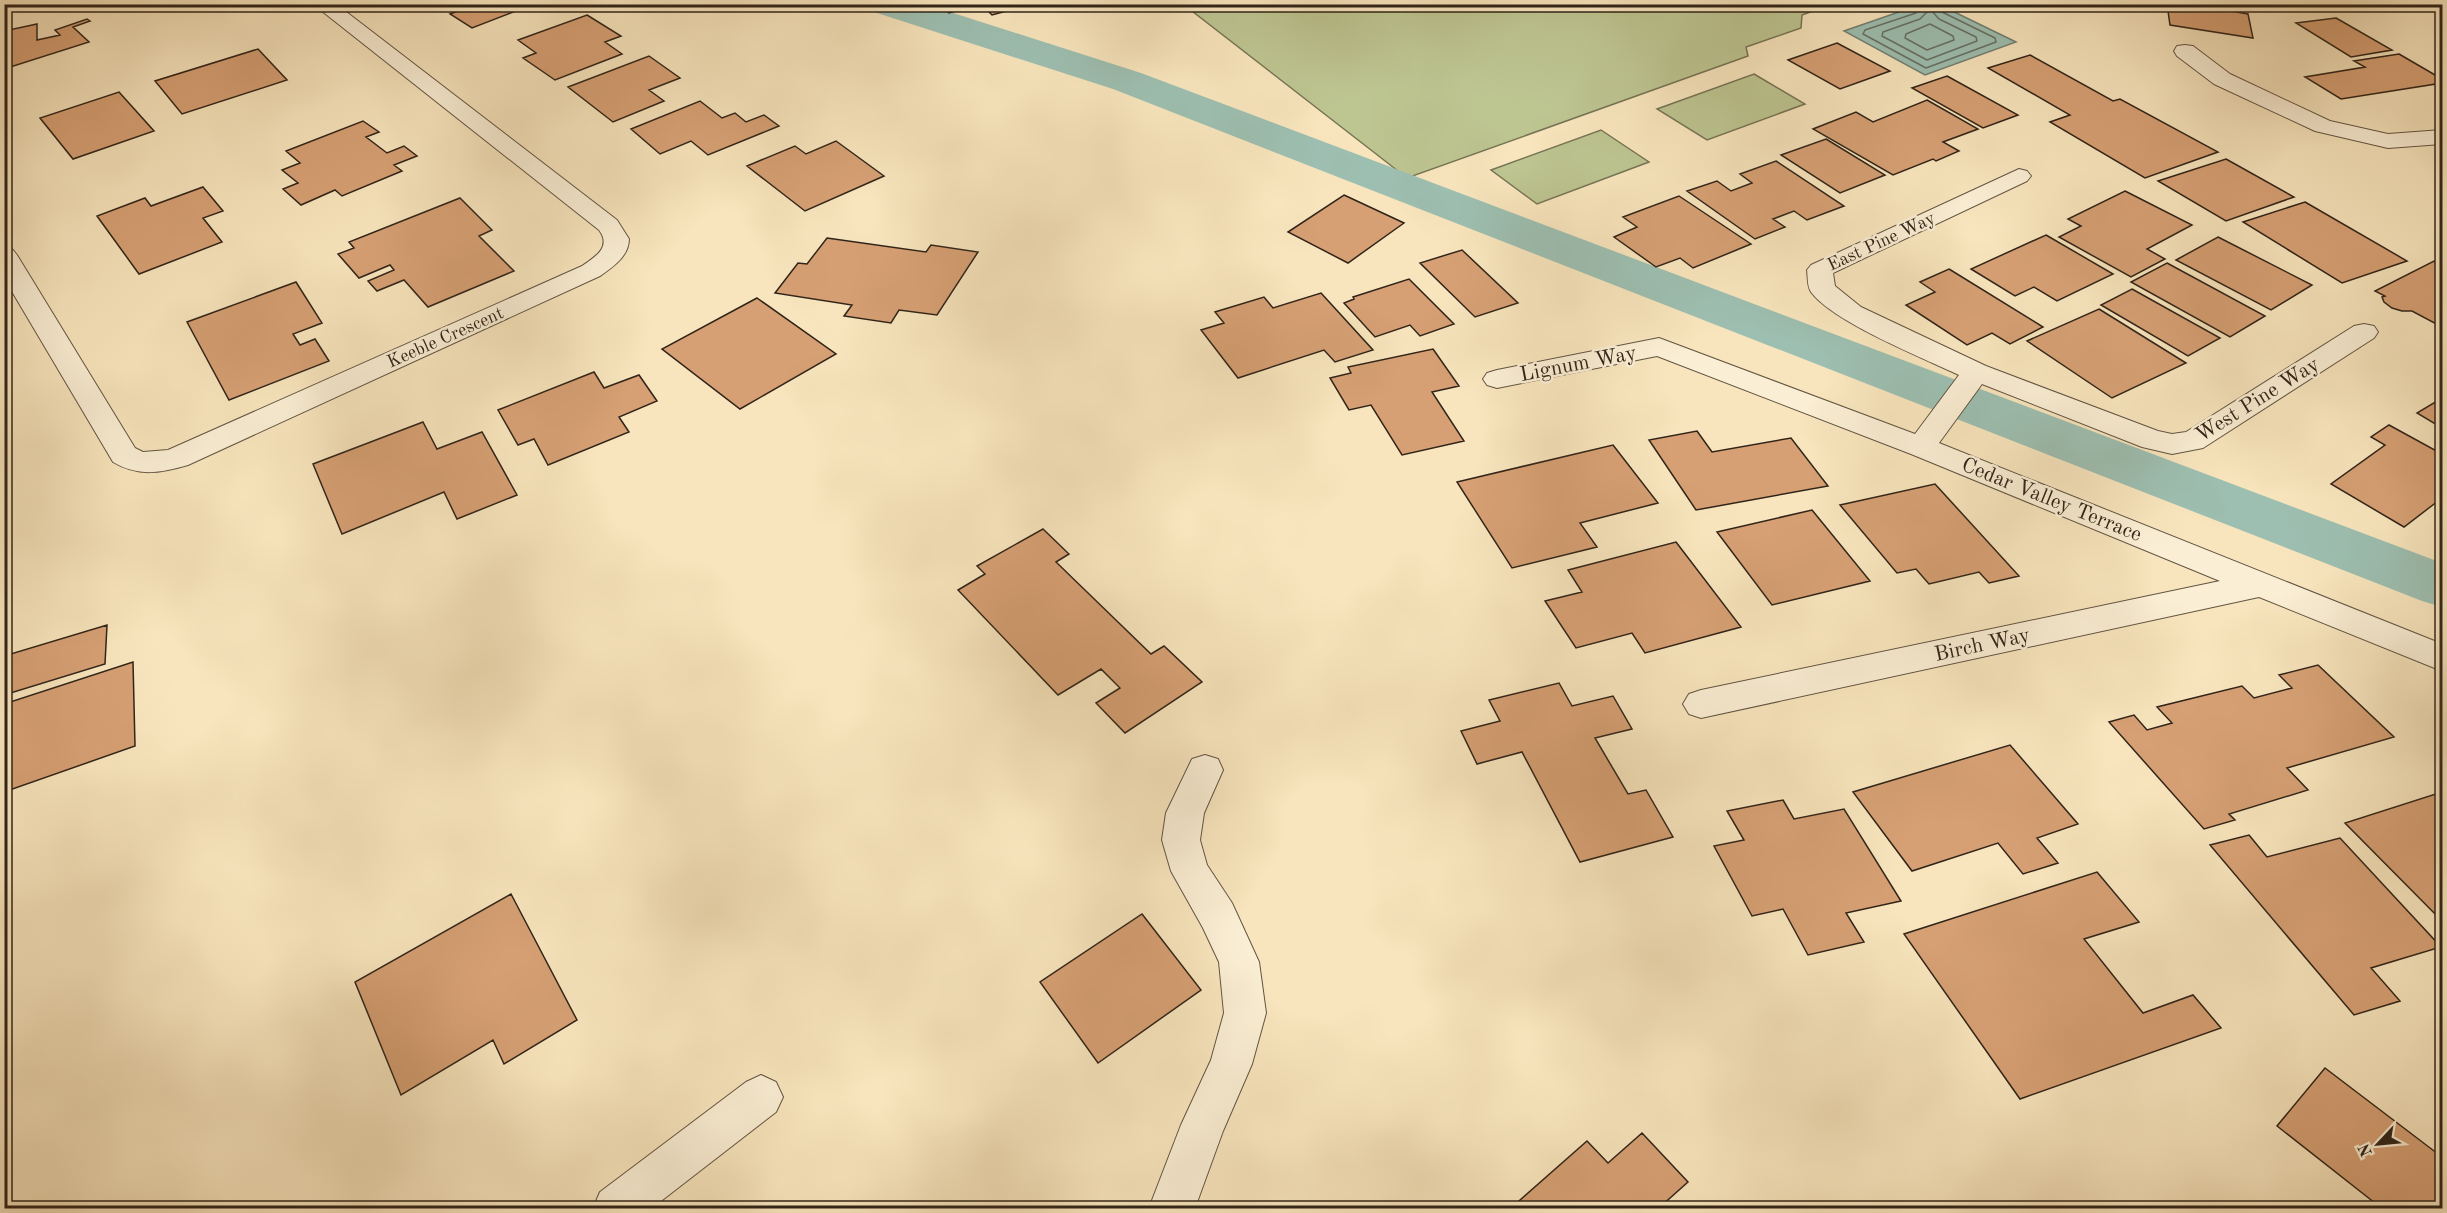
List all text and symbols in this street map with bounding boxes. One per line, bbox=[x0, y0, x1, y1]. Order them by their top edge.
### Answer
street label: East Pine Way bbox=[1825, 209, 1938, 275]
street label: Keeble Crescent bbox=[385, 304, 506, 372]
street label: Lignum Way bbox=[1518, 343, 1638, 386]
street label: West Pine Way bbox=[2192, 354, 2323, 447]
street label: Cedar Valley Terrace bbox=[1958, 455, 2144, 546]
street label: Birch Way bbox=[1933, 625, 2032, 666]
north arrow bbox=[2348, 1114, 2408, 1174]
text: N bbox=[2356, 1140, 2376, 1159]

